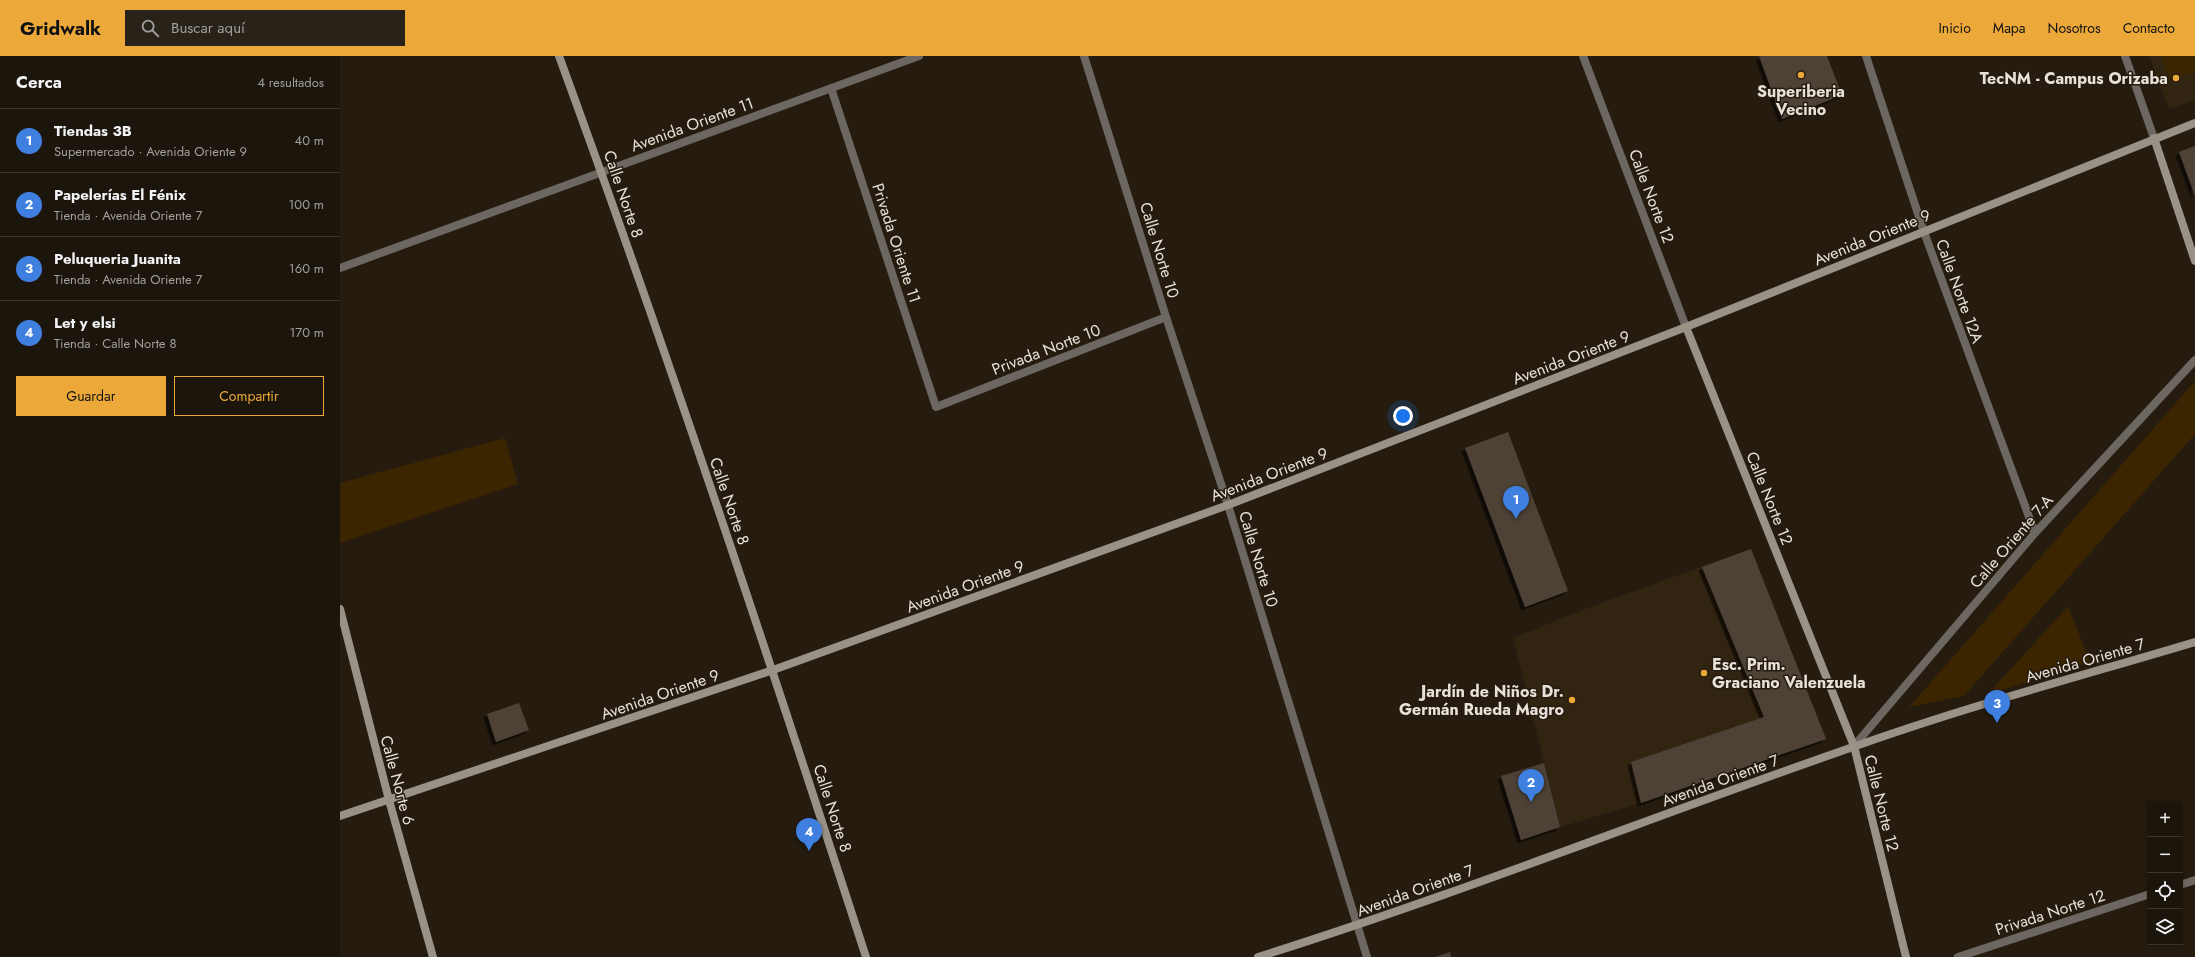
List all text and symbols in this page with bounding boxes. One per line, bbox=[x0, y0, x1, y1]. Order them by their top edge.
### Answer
search box bbox=[125, 10, 405, 46]
text: Gridwalk bbox=[20, 15, 101, 42]
icon: search bbox=[139, 17, 161, 39]
text: Buscar aquí bbox=[171, 17, 245, 39]
text: Inicio bbox=[1938, 18, 1971, 38]
text: Mapa bbox=[1993, 18, 2026, 38]
text: Nosotros bbox=[2048, 18, 2101, 38]
text: Contacto bbox=[2123, 18, 2175, 38]
place label: TecNM - Campus Orizaba bbox=[1980, 67, 2168, 90]
text: Cerca bbox=[16, 70, 62, 94]
marker: Superiberia Vecino bbox=[1796, 70, 1806, 80]
text: 4 resultados bbox=[257, 73, 324, 92]
marker: TecNM - Campus Orizaba bbox=[2171, 73, 2181, 83]
place label: Superiberia Vecino bbox=[1757, 80, 1845, 121]
street label: Avenida Oriente 11 bbox=[628, 92, 757, 157]
text: Tiendas 3B bbox=[54, 120, 132, 142]
text: 1 bbox=[26, 131, 32, 150]
text: 40 m bbox=[295, 131, 324, 150]
text: Supermercado · Avenida Oriente 9 bbox=[54, 142, 247, 161]
street label: Calle Norte 12 bbox=[1623, 146, 1680, 246]
street label: Calle Norte 8 bbox=[598, 147, 649, 241]
street label: Privada Oriente 11 bbox=[866, 180, 927, 306]
text: Papelerías El Fénix bbox=[54, 184, 186, 206]
text: 2 bbox=[25, 195, 33, 214]
text: 100 m bbox=[289, 195, 324, 214]
street label: Calle Norte 10 bbox=[1134, 199, 1185, 301]
street label: Avenida Oriente 9 bbox=[1810, 204, 1934, 271]
text: Tienda · Avenida Oriente 7 bbox=[54, 206, 202, 225]
street label: Calle Norte 12A bbox=[1930, 236, 1989, 347]
text: Peluqueria Juanita bbox=[54, 248, 181, 270]
text: 3 bbox=[25, 259, 33, 278]
text: 160 m bbox=[289, 259, 324, 278]
text: Tienda · Avenida Oriente 7 bbox=[54, 270, 202, 289]
text: Let y elsi bbox=[54, 312, 116, 334]
street label: Privada Norte 10 bbox=[988, 318, 1104, 381]
text: 4 bbox=[24, 323, 34, 342]
text: 170 m bbox=[289, 323, 324, 342]
street label: Avenida Oriente 9 bbox=[1509, 325, 1633, 390]
text: Tienda · Calle Norte 8 bbox=[54, 334, 177, 353]
button: Guardar bbox=[16, 376, 166, 416]
button: Compartir bbox=[174, 376, 324, 416]
your location bbox=[1393, 406, 1413, 426]
street label: Avenida Oriente 9 bbox=[1207, 442, 1331, 507]
street label: Calle Norte 12 bbox=[1740, 448, 1799, 548]
street label: Calle Norte 8 bbox=[704, 454, 755, 548]
pin: 1 bbox=[1503, 486, 1529, 519]
street label: Calle Oriente 7-A bbox=[1964, 489, 2059, 593]
street label: Calle Norte 10 bbox=[1233, 508, 1284, 610]
street label: Avenida Oriente 9 bbox=[903, 554, 1027, 618]
street label: Avenida Oriente 7 bbox=[2023, 632, 2148, 689]
place label: Esc. Prim. Graciano Valenzuela bbox=[1712, 653, 1866, 694]
street label: Avenida Oriente 9 bbox=[598, 663, 723, 726]
marker: Esc. Prim. Graciano Valenzuela bbox=[1699, 668, 1709, 678]
place label: Jardín de Niños Dr. Germán Rueda Magro bbox=[1399, 680, 1564, 721]
pin: 3 bbox=[1984, 690, 2010, 723]
marker: Jardín de Niños Dr. Germán Rueda Magro bbox=[1567, 695, 1577, 705]
street label: Calle Norte 6 bbox=[375, 733, 421, 827]
street label: Avenida Oriente 7 bbox=[1658, 748, 1783, 812]
street label: Calle Norte 12 bbox=[1858, 752, 1905, 854]
street label: Calle Norte 8 bbox=[807, 761, 858, 855]
pin: 2 bbox=[1518, 769, 1544, 802]
map controls bbox=[2147, 801, 2183, 945]
button: + bbox=[2147, 801, 2183, 837]
pin: 4 bbox=[796, 818, 822, 851]
button: − bbox=[2147, 837, 2183, 873]
street label: Avenida Oriente 7 bbox=[1353, 858, 1478, 922]
button: locate bbox=[2147, 873, 2183, 909]
street label: Privada Norte 12 bbox=[1992, 884, 2108, 941]
button: layers bbox=[2147, 909, 2183, 945]

